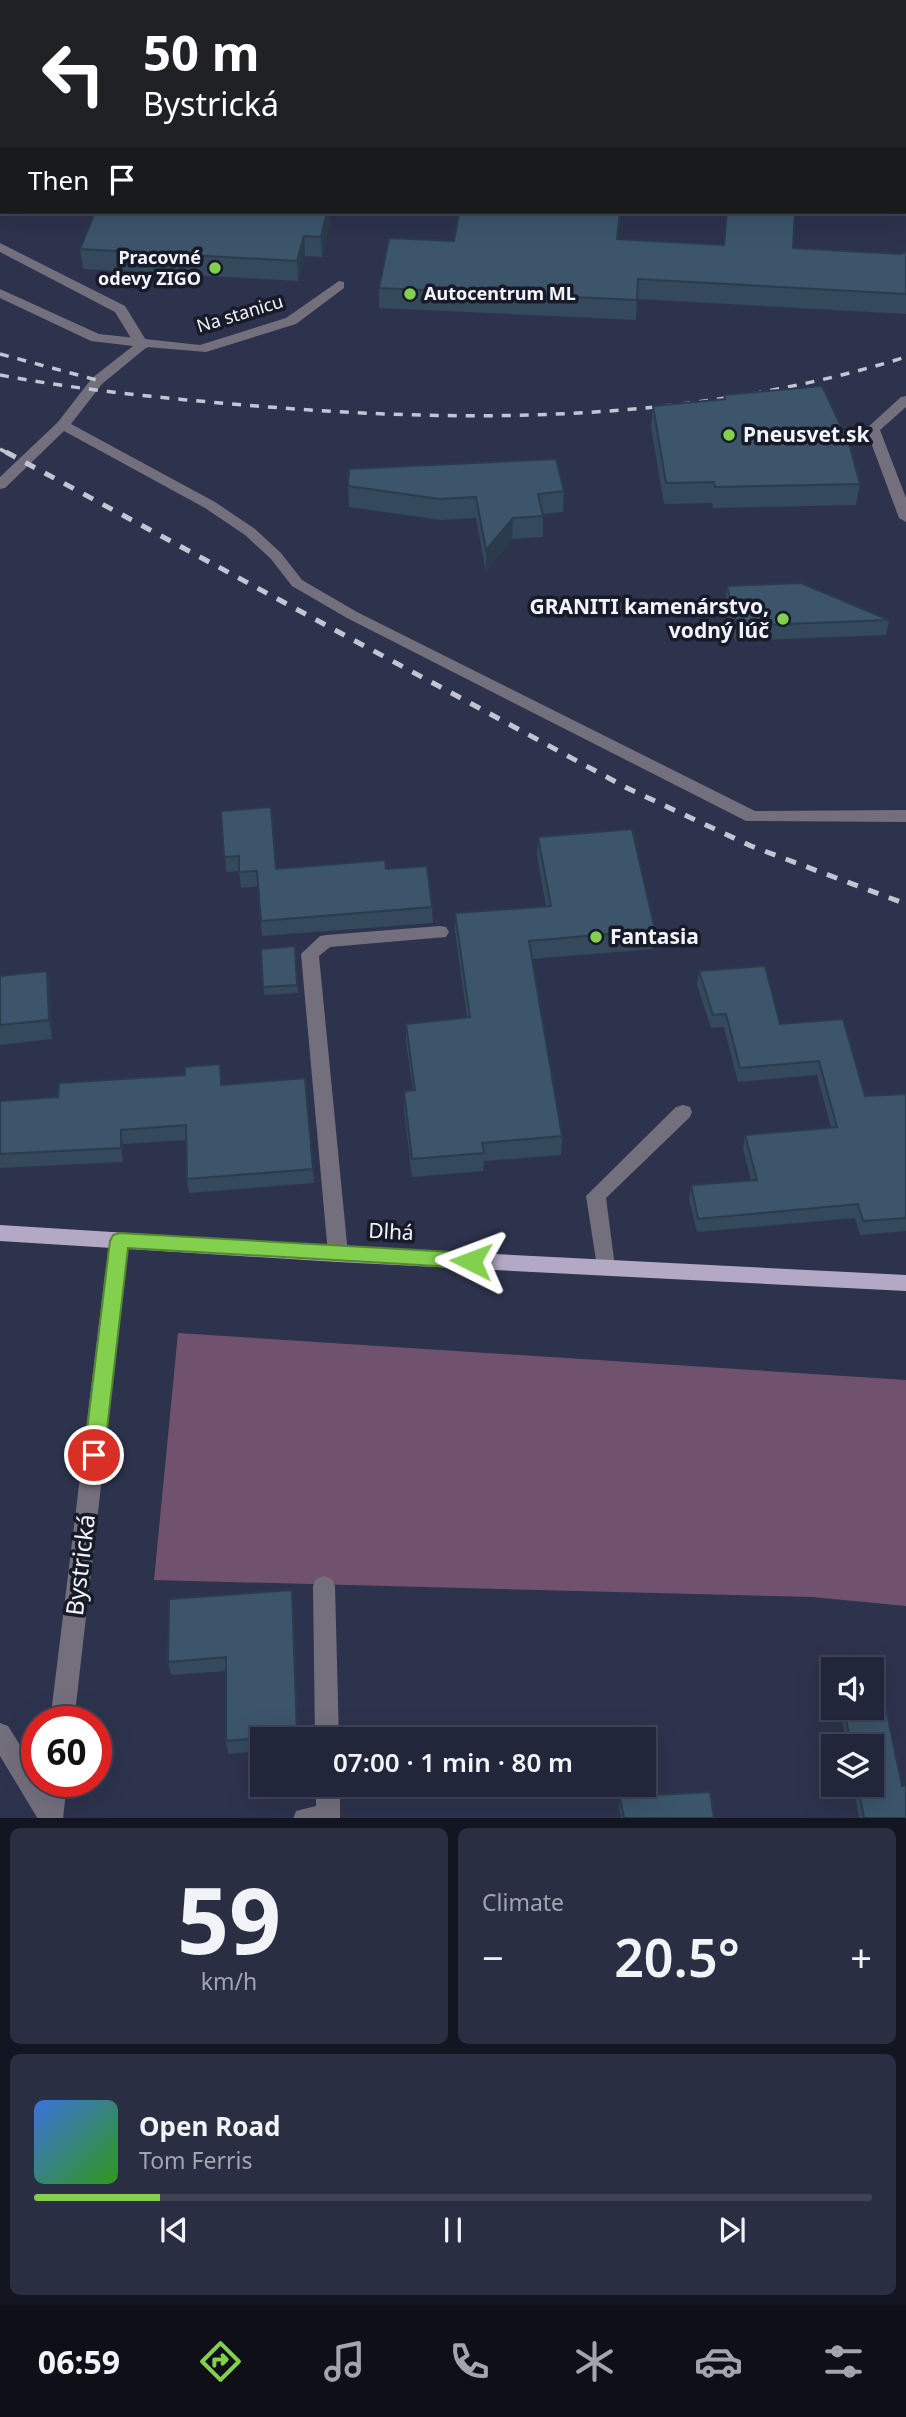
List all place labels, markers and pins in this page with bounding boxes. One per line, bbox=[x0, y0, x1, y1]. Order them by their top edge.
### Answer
place label: Pracovné odevy ZIGO bbox=[98, 245, 201, 290]
marker: Pracovné odevy ZIGO bbox=[207, 260, 223, 276]
place label: Autocentrum ML bbox=[424, 281, 576, 305]
marker: Autocentrum ML bbox=[402, 286, 418, 302]
place label: Pneusvet.sk bbox=[743, 420, 871, 448]
marker: Pneusvet.sk bbox=[721, 427, 737, 443]
place label: GRANITI kamenárstvo, vodný lúč bbox=[530, 592, 769, 644]
marker: GRANITI kamenárstvo, vodný lúč bbox=[775, 611, 791, 627]
place label: Fantasia bbox=[610, 922, 699, 950]
marker: Fantasia bbox=[588, 929, 604, 945]
pin bbox=[64, 1425, 124, 1485]

